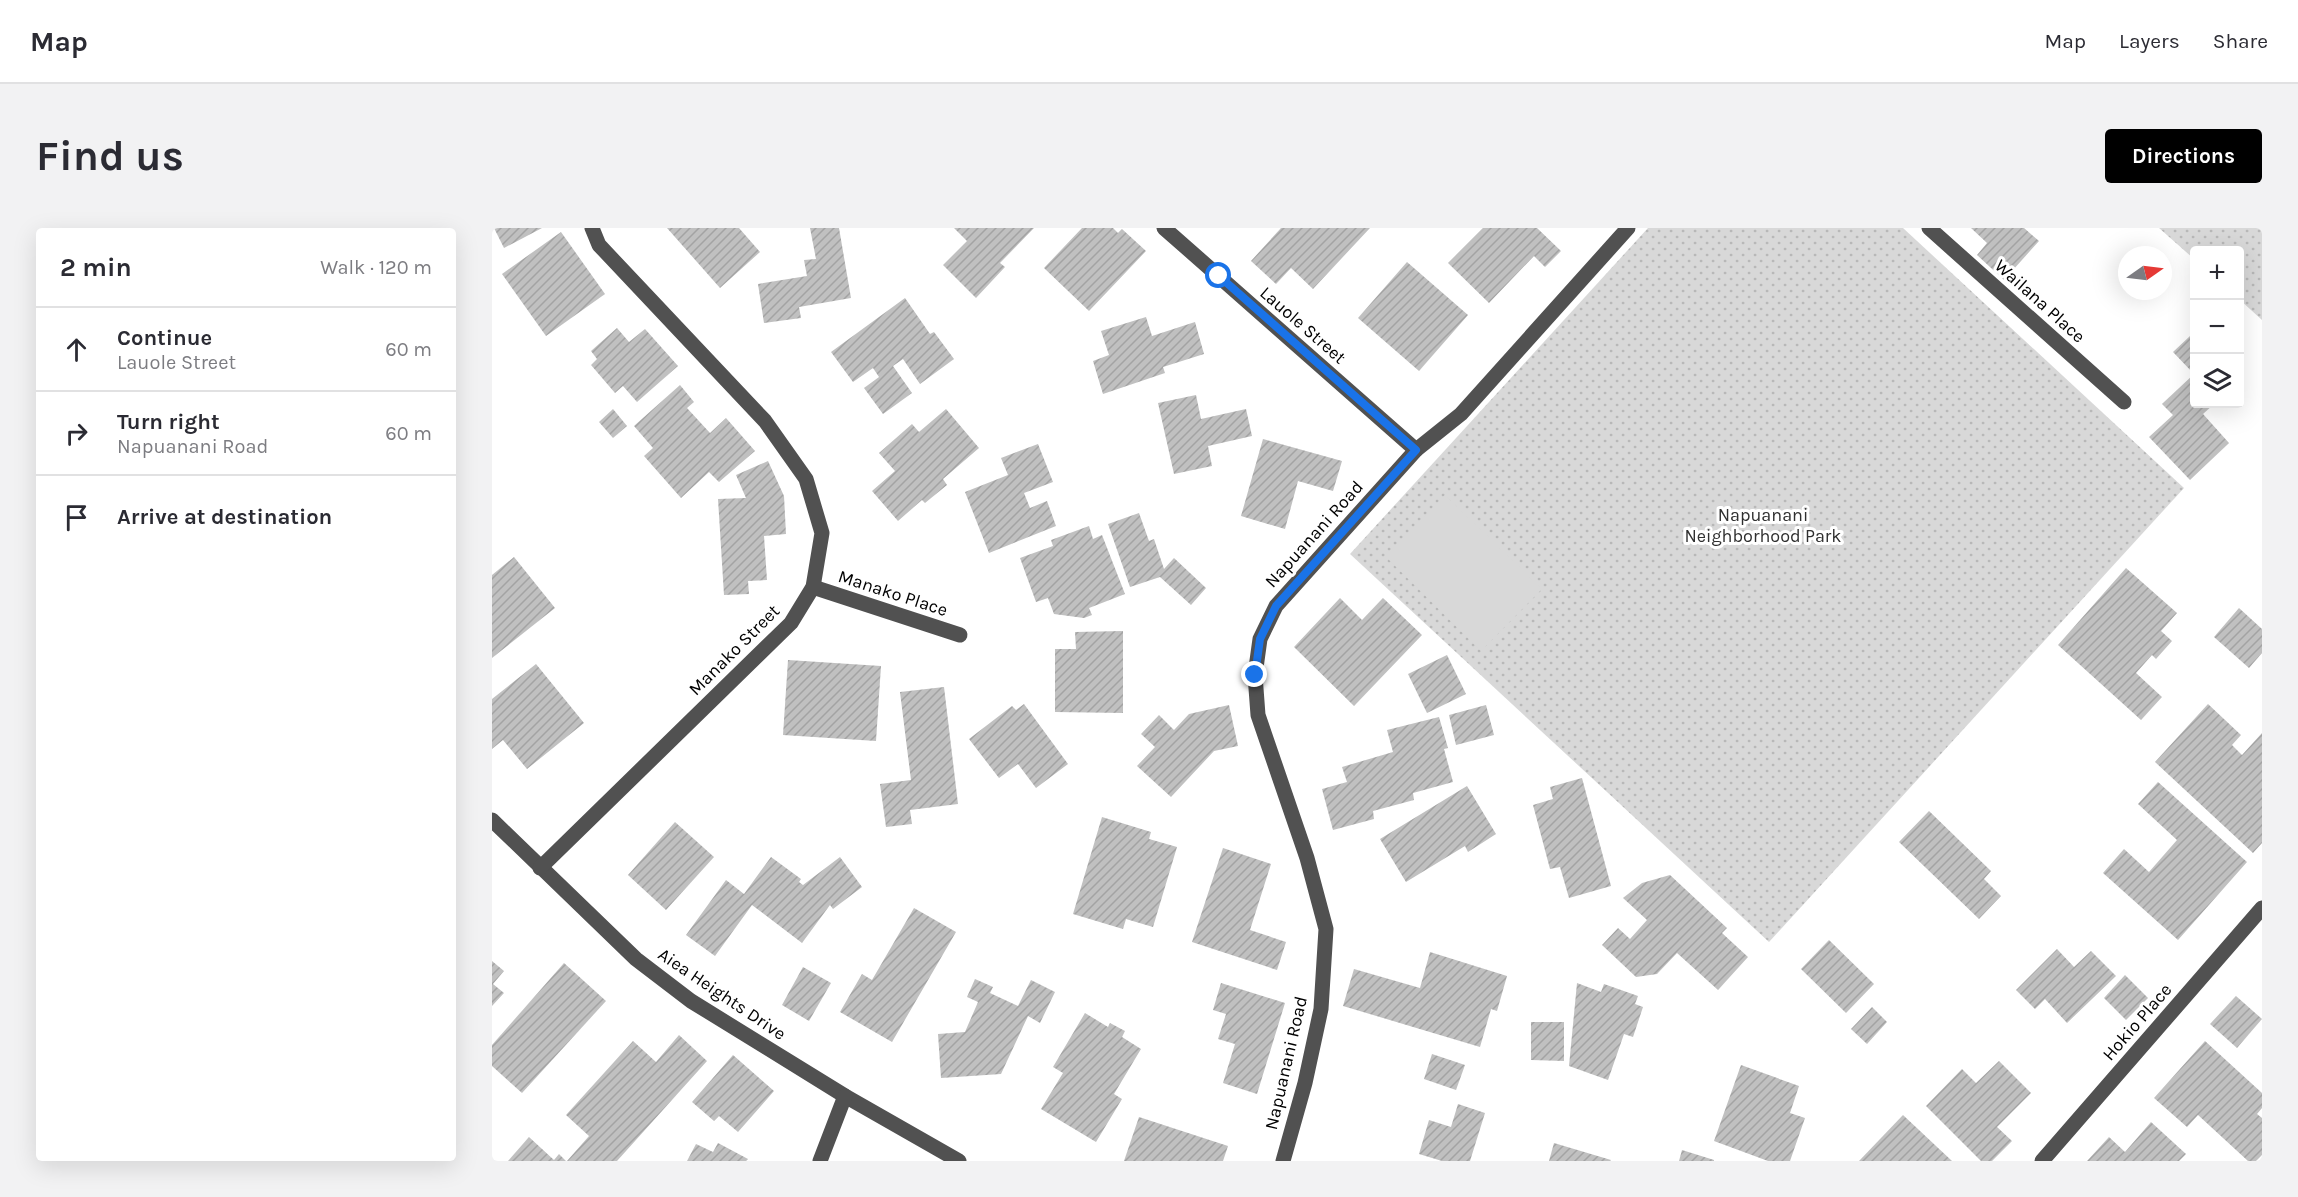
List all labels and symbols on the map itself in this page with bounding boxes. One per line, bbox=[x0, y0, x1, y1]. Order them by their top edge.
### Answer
north arrow bbox=[2118, 246, 2172, 300]
street label: Wailana Place bbox=[1990, 255, 2090, 347]
route start bbox=[1205, 262, 1231, 288]
street label: Lauole Street bbox=[1255, 282, 1351, 369]
street label: Napuanani Road bbox=[1260, 476, 1368, 592]
park label: Napuanani Neighborhood Park bbox=[1685, 504, 1841, 547]
street label: Manako Place bbox=[836, 565, 950, 621]
street label: Manako Street bbox=[684, 600, 784, 700]
route end bbox=[1241, 661, 1267, 687]
street label: Aiea Heights Drive bbox=[654, 943, 790, 1045]
street label: Hokio Place bbox=[2098, 979, 2176, 1065]
street label: Napuanani Road bbox=[1260, 994, 1312, 1132]

